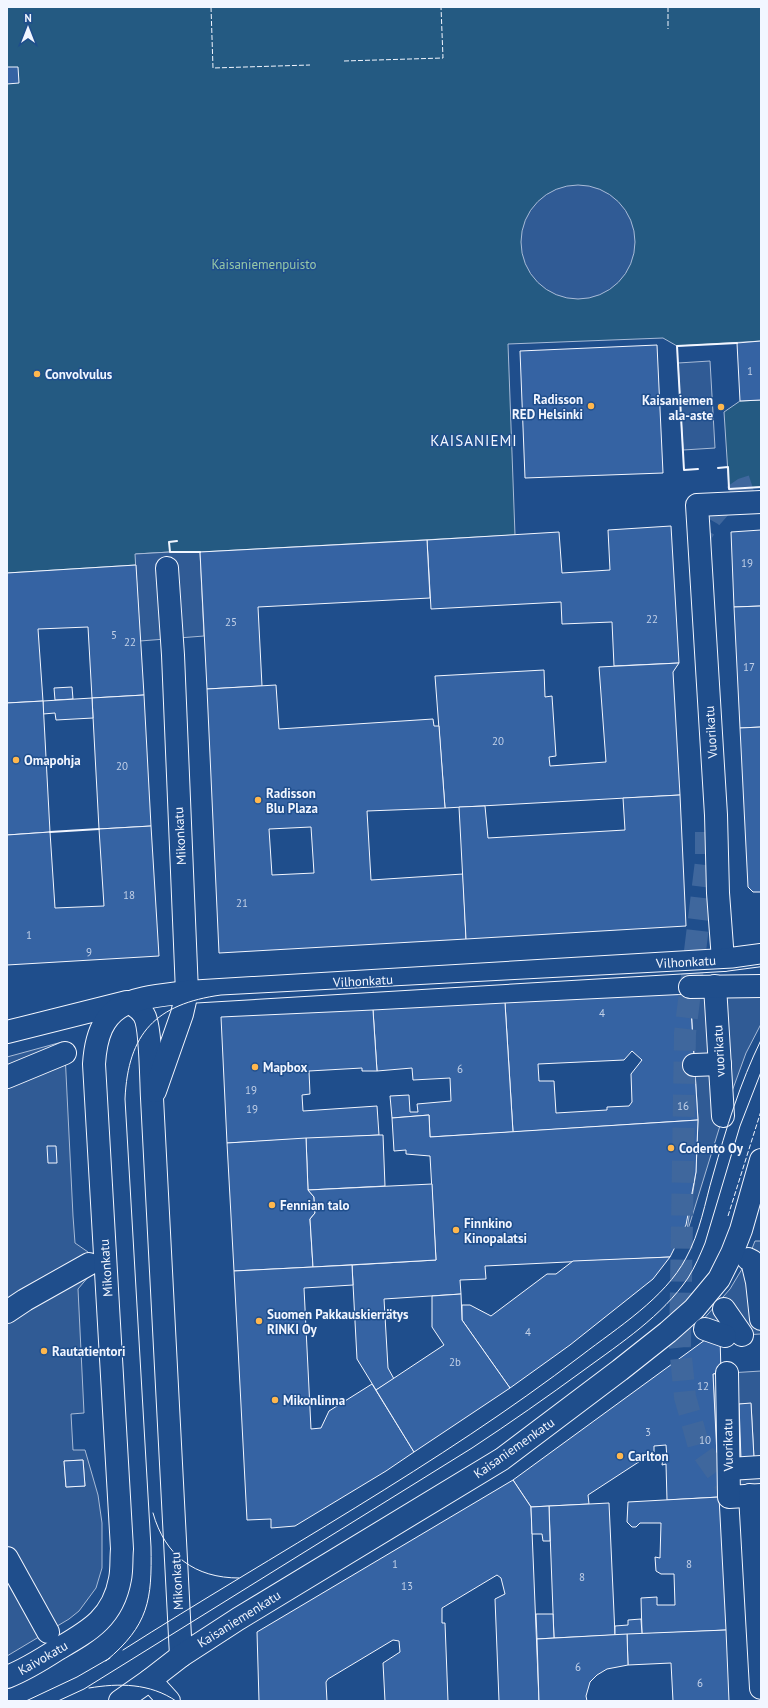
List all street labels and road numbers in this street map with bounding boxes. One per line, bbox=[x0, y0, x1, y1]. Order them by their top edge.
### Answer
street label: Vuorikatu bbox=[701, 705, 721, 760]
street label: Mikonkatu bbox=[170, 807, 190, 865]
street label: Vilhonkatu bbox=[655, 952, 716, 972]
street label: Vilhonkatu bbox=[332, 971, 393, 991]
street label: vuorikatu bbox=[709, 1024, 729, 1078]
street label: Mikonkatu bbox=[95, 1238, 117, 1298]
street label: Kaisaniemenkatu bbox=[470, 1414, 558, 1482]
street label: Vuorikatu bbox=[719, 1419, 737, 1472]
street label: Mikonkatu bbox=[167, 1552, 187, 1610]
street label: Kaisaniemenkatu bbox=[194, 1587, 284, 1651]
street label: Kaivokatu bbox=[15, 1637, 71, 1679]

